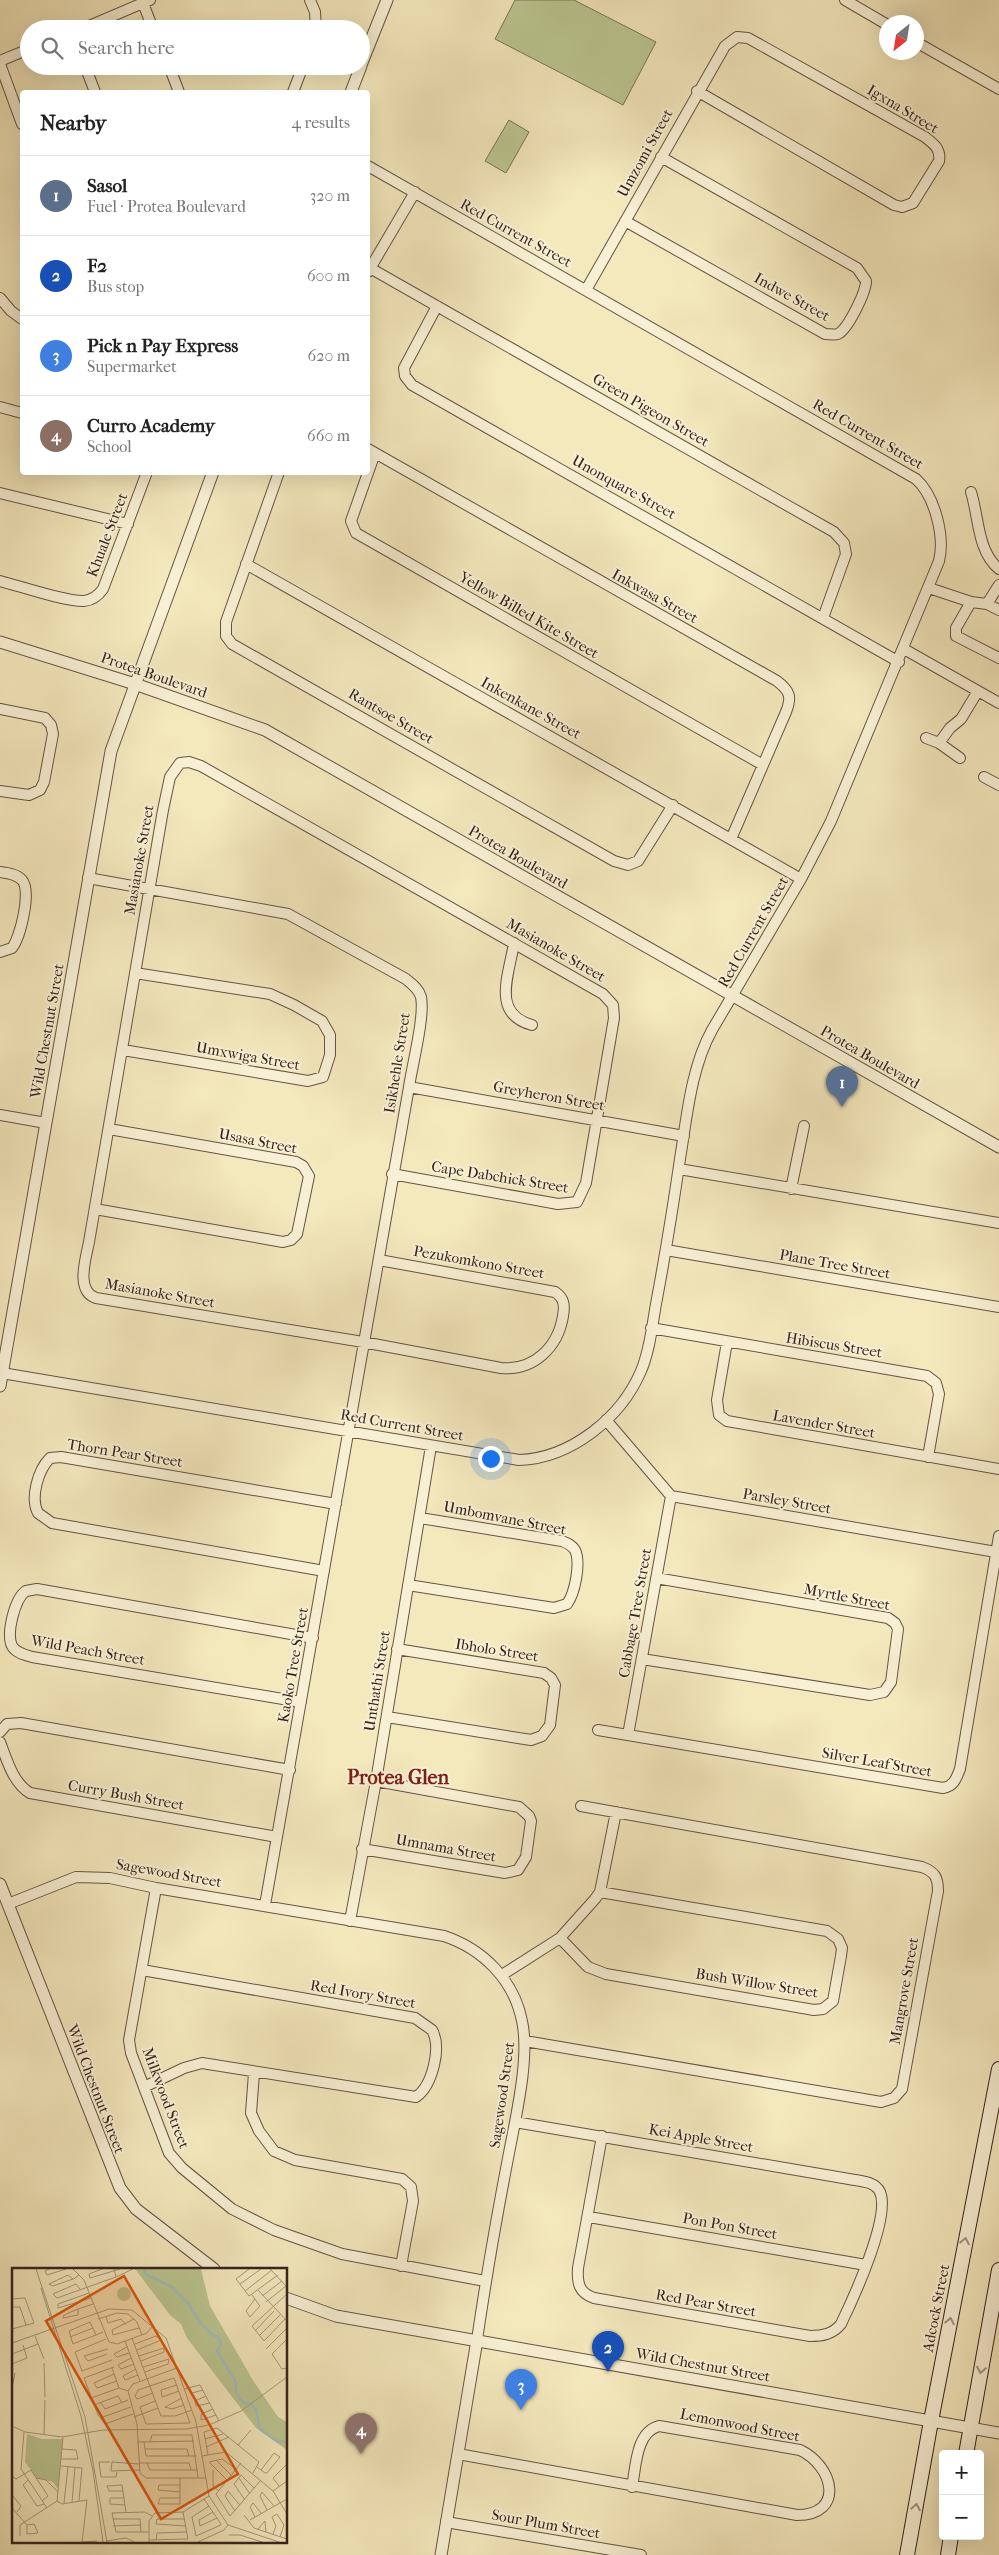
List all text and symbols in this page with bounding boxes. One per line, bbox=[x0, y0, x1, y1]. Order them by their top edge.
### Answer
north arrow bbox=[879, 15, 924, 60]
search box bbox=[20, 20, 370, 75]
icon: search bbox=[38, 34, 66, 62]
text: Search here bbox=[78, 37, 174, 59]
street label: Igxna Street bbox=[864, 81, 943, 138]
street label: Umzomi Street bbox=[613, 105, 677, 200]
text: Nearby bbox=[40, 111, 106, 135]
text: 4 results bbox=[292, 113, 350, 132]
text: Sasol bbox=[87, 175, 127, 197]
text: 1 bbox=[53, 186, 59, 205]
text: 320 m bbox=[310, 186, 350, 205]
street label: Red Current Street bbox=[457, 195, 576, 271]
text: Fuel · Protea Boulevard bbox=[87, 197, 246, 216]
text: F2 bbox=[87, 255, 107, 277]
text: 2 bbox=[52, 266, 60, 285]
text: 600 m bbox=[307, 266, 350, 285]
street label: Indwe Street bbox=[751, 269, 834, 325]
text: Bus stop bbox=[87, 277, 144, 296]
text: Pick n Pay Express bbox=[87, 335, 238, 357]
text: 3 bbox=[53, 346, 59, 365]
text: 620 m bbox=[308, 346, 350, 365]
text: Supermarket bbox=[87, 357, 177, 376]
street label: Green Pigeon Street bbox=[590, 369, 713, 451]
street label: Red Current Street bbox=[809, 395, 927, 473]
text: Curro Academy bbox=[87, 415, 215, 437]
text: 4 bbox=[51, 426, 61, 445]
text: 660 m bbox=[307, 426, 350, 445]
text: School bbox=[87, 437, 132, 456]
street label: Unonquare Street bbox=[569, 451, 680, 523]
street label: Khuale Street bbox=[83, 490, 132, 580]
street label: Inkwasa Street bbox=[609, 565, 702, 627]
street label: Yellow Billed Kite Street bbox=[455, 567, 603, 663]
street label: Protea Boulevard bbox=[98, 648, 210, 702]
street label: Inkenkane Street bbox=[478, 673, 585, 743]
street label: Rantsoe Street bbox=[345, 684, 437, 748]
street label: Masianoke Street bbox=[120, 803, 158, 916]
street label: Protea Boulevard bbox=[465, 821, 571, 893]
street label: Red Current Street bbox=[714, 873, 792, 991]
street label: Masianoke Street bbox=[503, 914, 609, 986]
street label: Wild Chestnut Street bbox=[26, 962, 68, 1101]
street label: Isikhehle Street bbox=[380, 1011, 414, 1115]
street label: Protea Boulevard bbox=[817, 1021, 923, 1093]
street label: Umxwiga Street bbox=[195, 1038, 302, 1074]
pin: 1 bbox=[826, 1066, 858, 1107]
street label: Greyheron Street bbox=[492, 1077, 607, 1115]
street label: Usasa Street bbox=[217, 1125, 299, 1158]
street label: Cape Dabchick Street bbox=[430, 1157, 570, 1197]
street label: Pezukomkono Street bbox=[412, 1242, 547, 1283]
street label: Plane Tree Street bbox=[778, 1245, 893, 1283]
street label: Masianoke Street bbox=[104, 1274, 217, 1312]
street label: Hibiscus Street bbox=[785, 1328, 884, 1362]
street label: Red Current Street bbox=[339, 1405, 466, 1445]
street label: Lavender Street bbox=[771, 1406, 877, 1442]
street label: Thorn Pear Street bbox=[66, 1435, 185, 1471]
your location bbox=[478, 1446, 504, 1472]
street label: Parsley Street bbox=[741, 1484, 833, 1518]
street label: Umbomvane Street bbox=[442, 1497, 569, 1539]
street label: Cabbage Tree Street bbox=[615, 1546, 655, 1679]
street label: Myrtle Street bbox=[802, 1580, 892, 1614]
street label: Kaoko Tree Street bbox=[274, 1605, 312, 1724]
street label: Unthathi Street bbox=[360, 1629, 394, 1733]
street label: Wild Peach Street bbox=[29, 1631, 147, 1669]
street label: Ibholo Street bbox=[454, 1635, 540, 1666]
street label: Silver Leaf Street bbox=[821, 1743, 934, 1781]
district label: Protea Glen bbox=[347, 1766, 449, 1789]
street label: Curry Bush Street bbox=[67, 1776, 186, 1814]
street label: Umnama Street bbox=[394, 1830, 498, 1866]
street label: Sagewood Street bbox=[115, 1855, 224, 1891]
street label: Mangrove Street bbox=[886, 1935, 922, 2046]
street label: Bush Willow Street bbox=[694, 1964, 820, 2002]
street label: Red Ivory Street bbox=[309, 1976, 418, 2012]
street label: Wild Chestnut Street bbox=[63, 2021, 129, 2156]
street label: Sagewood Street bbox=[486, 2040, 518, 2149]
street label: Milkwood Street bbox=[138, 2045, 194, 2152]
street label: Kei Apple Street bbox=[647, 2120, 755, 2156]
street label: Pon Pon Street bbox=[681, 2209, 779, 2243]
one-way arrow bbox=[959, 2237, 969, 2246]
street label: Adcock Street bbox=[918, 2262, 953, 2354]
inset map bbox=[12, 2268, 288, 2542]
street label: Red Pear Street bbox=[654, 2285, 758, 2321]
one-way arrow bbox=[944, 2317, 954, 2326]
pin: 2 bbox=[592, 2331, 624, 2372]
street label: Wild Chestnut Street bbox=[633, 2344, 772, 2386]
one-way arrow bbox=[976, 2366, 986, 2374]
pin: 3 bbox=[505, 2369, 537, 2410]
street label: Lemonwood Street bbox=[678, 2405, 802, 2446]
pin: 4 bbox=[345, 2413, 377, 2454]
map controls bbox=[939, 2450, 984, 2540]
button: + bbox=[939, 2450, 984, 2495]
button: − bbox=[939, 2495, 984, 2540]
one-way arrow bbox=[910, 2503, 920, 2511]
street label: Sour Plum Street bbox=[490, 2506, 602, 2543]

